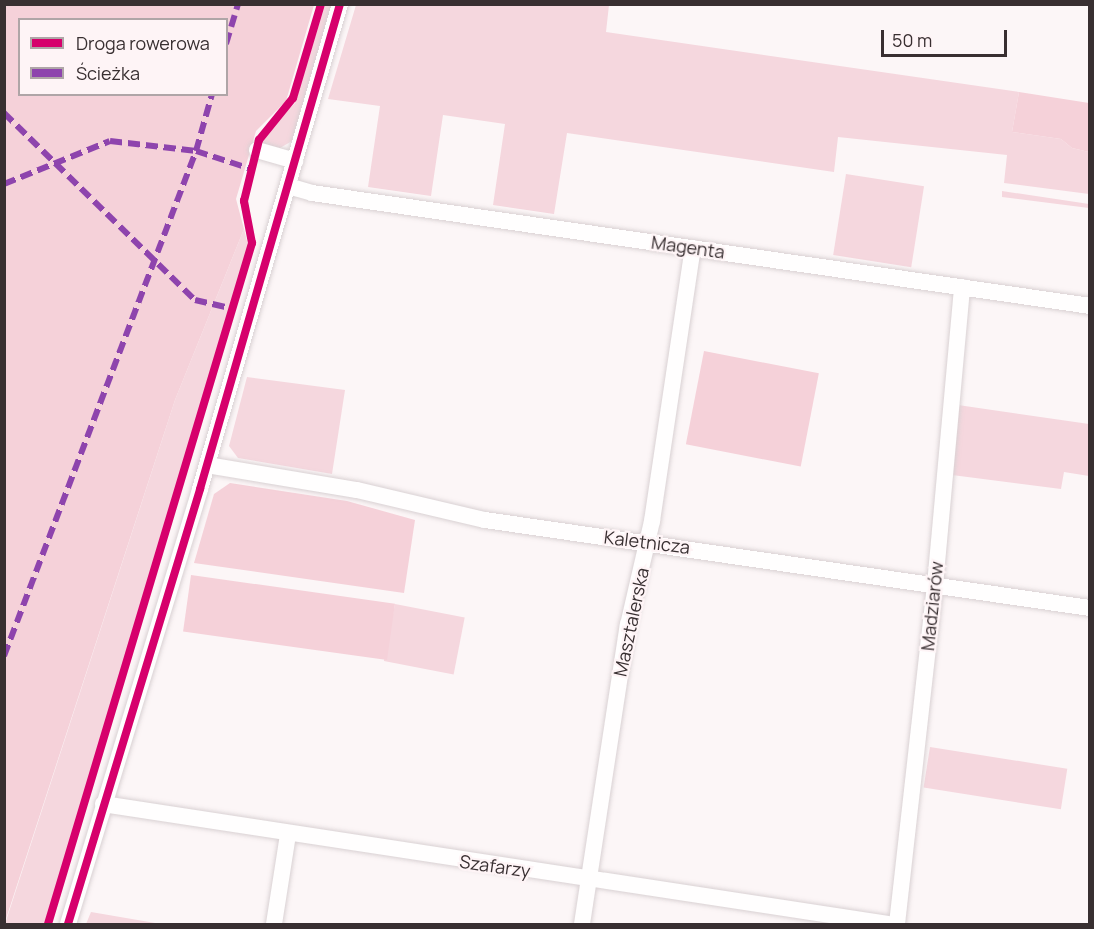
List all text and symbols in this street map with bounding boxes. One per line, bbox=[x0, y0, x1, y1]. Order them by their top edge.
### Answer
legend bbox=[18, 18, 228, 96]
scale bar bbox=[884, 18, 1010, 56]
text: 50 m bbox=[892, 28, 932, 52]
text: Droga rowerowa bbox=[76, 31, 210, 55]
text: Ścieżka bbox=[76, 61, 140, 85]
street label: Magenta bbox=[650, 231, 726, 263]
street label: Kaletnicza bbox=[603, 526, 691, 558]
street label: Madziarów bbox=[917, 560, 947, 652]
street label: Masztalerska bbox=[609, 566, 653, 678]
street label: Szafarzy bbox=[458, 850, 532, 882]

